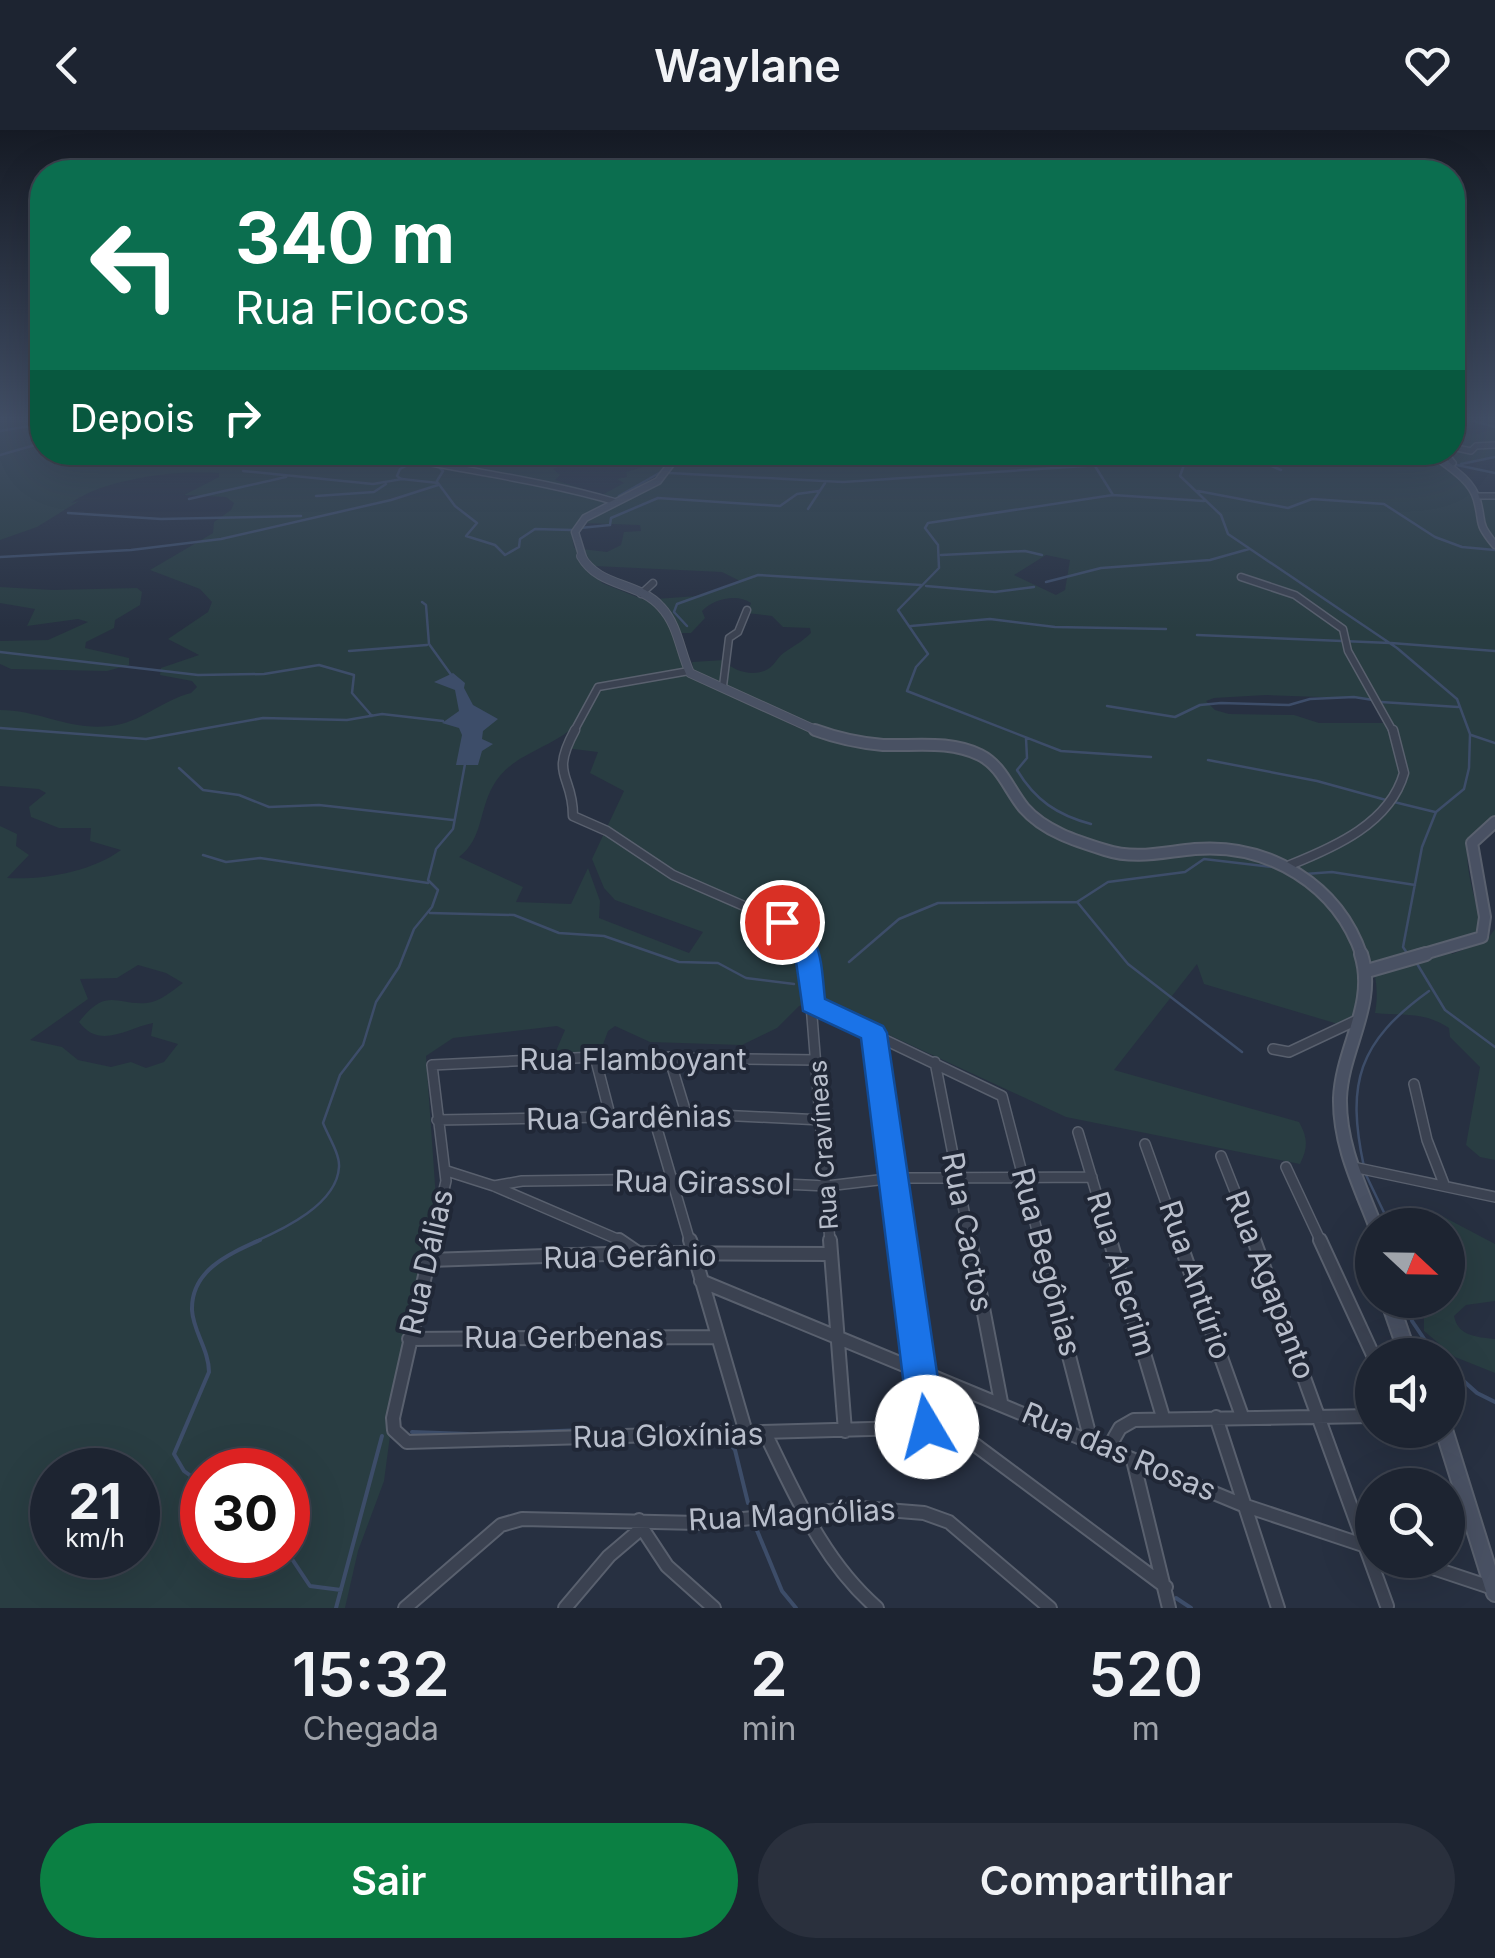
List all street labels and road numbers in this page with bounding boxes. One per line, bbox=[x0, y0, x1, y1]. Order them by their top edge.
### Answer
street label: Rua Flamboyant bbox=[519, 1041, 747, 1077]
street label: Rua Cravíneas bbox=[802, 1059, 844, 1231]
street label: Rua Gardênias bbox=[526, 1097, 732, 1137]
street label: Rua Cactos bbox=[935, 1149, 1001, 1315]
street label: Rua Girassol bbox=[614, 1162, 792, 1202]
street label: Rua Begônias bbox=[1005, 1164, 1089, 1360]
street label: Rua Agapanto bbox=[1218, 1185, 1323, 1384]
street label: Rua Dálias bbox=[392, 1186, 460, 1338]
street label: Rua Alecrim bbox=[1080, 1187, 1164, 1360]
street label: Rua Antúrio bbox=[1152, 1196, 1240, 1364]
street label: Rua Gerânio bbox=[543, 1236, 717, 1276]
street label: Rua Gerbenas bbox=[464, 1319, 664, 1355]
street label: Rua das Rosas bbox=[1017, 1394, 1222, 1508]
street label: Rua Gloxínias bbox=[572, 1415, 764, 1455]
street label: Rua Magnólias bbox=[687, 1491, 897, 1537]

